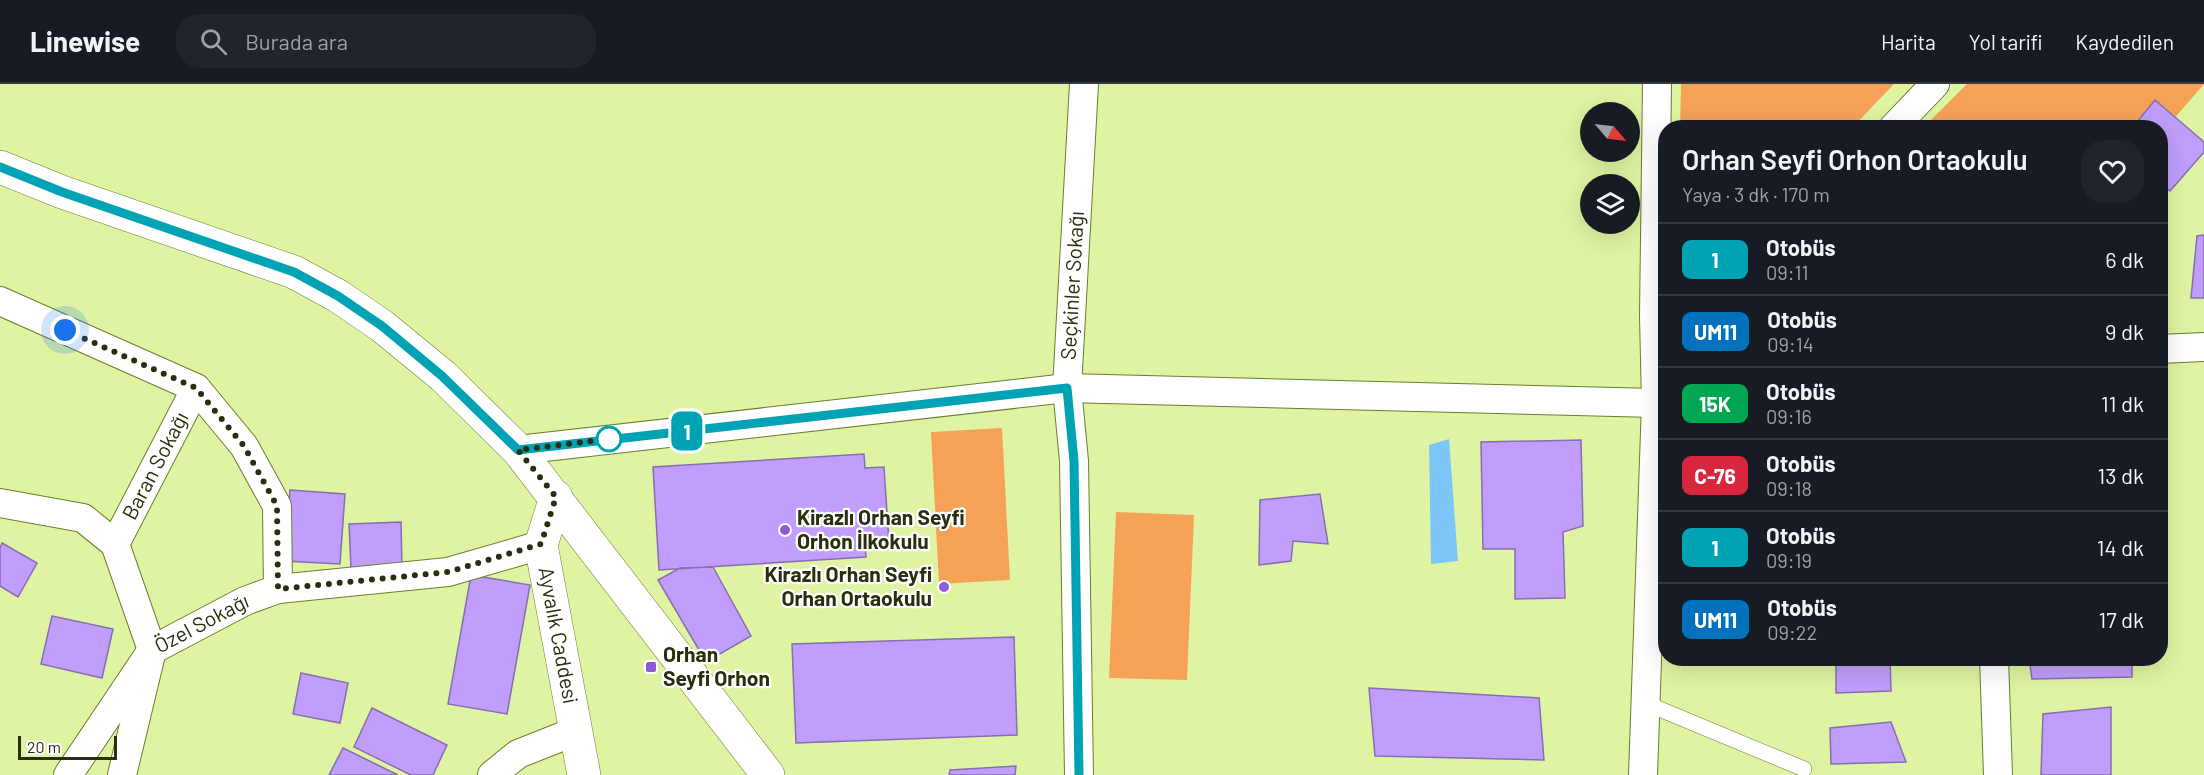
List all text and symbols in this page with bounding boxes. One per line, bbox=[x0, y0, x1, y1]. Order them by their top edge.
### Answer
search box bbox=[176, 14, 596, 68]
text: Linewise bbox=[30, 24, 140, 58]
icon: search bbox=[197, 25, 230, 58]
text: Burada ara bbox=[245, 28, 348, 54]
text: Harita bbox=[1881, 29, 1936, 54]
text: Yol tarifi bbox=[1969, 29, 2042, 54]
text: Kaydedilen bbox=[2075, 29, 2174, 54]
north arrow bbox=[1580, 102, 1640, 162]
map controls bbox=[1580, 102, 1640, 234]
button: heart bbox=[2081, 140, 2144, 203]
text: Orhan Seyfi Orhon Ortaokulu bbox=[1682, 142, 2028, 176]
button: layers bbox=[1580, 174, 1640, 234]
text: Yaya · 3 dk · 170 m bbox=[1682, 182, 1830, 206]
street label: Seçkinler Sokağı bbox=[1055, 210, 1088, 361]
text: Otobüs bbox=[1766, 234, 1836, 260]
text: 6 dk bbox=[2105, 246, 2144, 272]
text: 1 bbox=[1711, 247, 1719, 272]
text: 09:11 bbox=[1766, 260, 1809, 284]
text: Otobüs bbox=[1767, 306, 1837, 332]
your location bbox=[50, 315, 80, 345]
text: 9 dk bbox=[2105, 318, 2144, 344]
text: UM11 bbox=[1694, 319, 1737, 344]
text: 09:14 bbox=[1767, 332, 1814, 356]
text: Otobüs bbox=[1766, 378, 1836, 404]
text: 11 dk bbox=[2101, 390, 2144, 416]
text: 15K bbox=[1699, 391, 1731, 416]
text: 09:16 bbox=[1766, 404, 1812, 428]
street label: Baran Sokağı bbox=[116, 407, 193, 523]
line badge: 1 bbox=[668, 412, 706, 450]
text: 1 bbox=[683, 419, 691, 444]
unlabelled marker bbox=[596, 426, 622, 452]
text: Otobüs bbox=[1766, 450, 1836, 476]
text: 13 dk bbox=[2098, 462, 2144, 488]
text: C-76 bbox=[1694, 463, 1736, 488]
text: 09:18 bbox=[1766, 476, 1812, 500]
place label: Kirazlı Orhan Seyfi Orhon İlkokulu bbox=[797, 504, 965, 553]
text: Otobüs bbox=[1766, 522, 1836, 548]
marker: Kirazlı Orhan Seyfi Orhon İlkokulu bbox=[778, 523, 792, 537]
text: 14 dk bbox=[2097, 534, 2144, 560]
text: 1 bbox=[1711, 535, 1719, 560]
text: 09:19 bbox=[1766, 548, 1812, 572]
place label: Kirazlı Orhan Seyfi Orhan Ortaokulu bbox=[765, 561, 932, 610]
street label: Ayvalık Caddesi bbox=[534, 565, 584, 705]
marker: Kirazlı Orhan Seyfi Orhan Ortaokulu bbox=[937, 580, 951, 594]
street label: Özel Sokağı bbox=[150, 587, 251, 657]
text: Otobüs bbox=[1767, 594, 1837, 620]
text: 17 dk bbox=[2098, 606, 2144, 632]
text: UM11 bbox=[1694, 607, 1737, 632]
text: 09:22 bbox=[1767, 620, 1817, 644]
place label: Orhan Seyfi Orhon bbox=[663, 641, 770, 690]
marker: Orhan Seyfi Orhon bbox=[644, 660, 658, 674]
scale bar bbox=[18, 733, 117, 760]
text: 20 m bbox=[27, 737, 61, 756]

